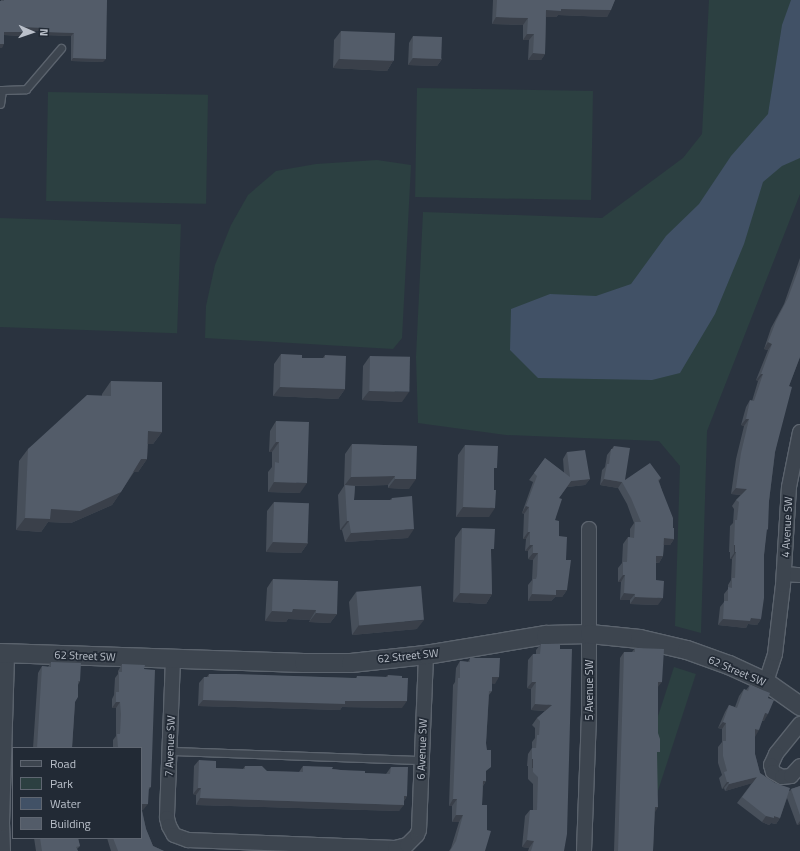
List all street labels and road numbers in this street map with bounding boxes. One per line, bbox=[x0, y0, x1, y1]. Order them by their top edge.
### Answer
street label: 4 Avenue SW bbox=[779, 496, 795, 558]
street label: 62 Street SW bbox=[377, 646, 439, 666]
street label: 62 Street SW bbox=[54, 648, 116, 664]
street label: 62 Street SW bbox=[706, 653, 768, 689]
street label: 5 Avenue SW bbox=[582, 659, 596, 721]
street label: 7 Avenue SW bbox=[162, 715, 178, 777]
street label: 6 Avenue SW bbox=[414, 718, 430, 780]

